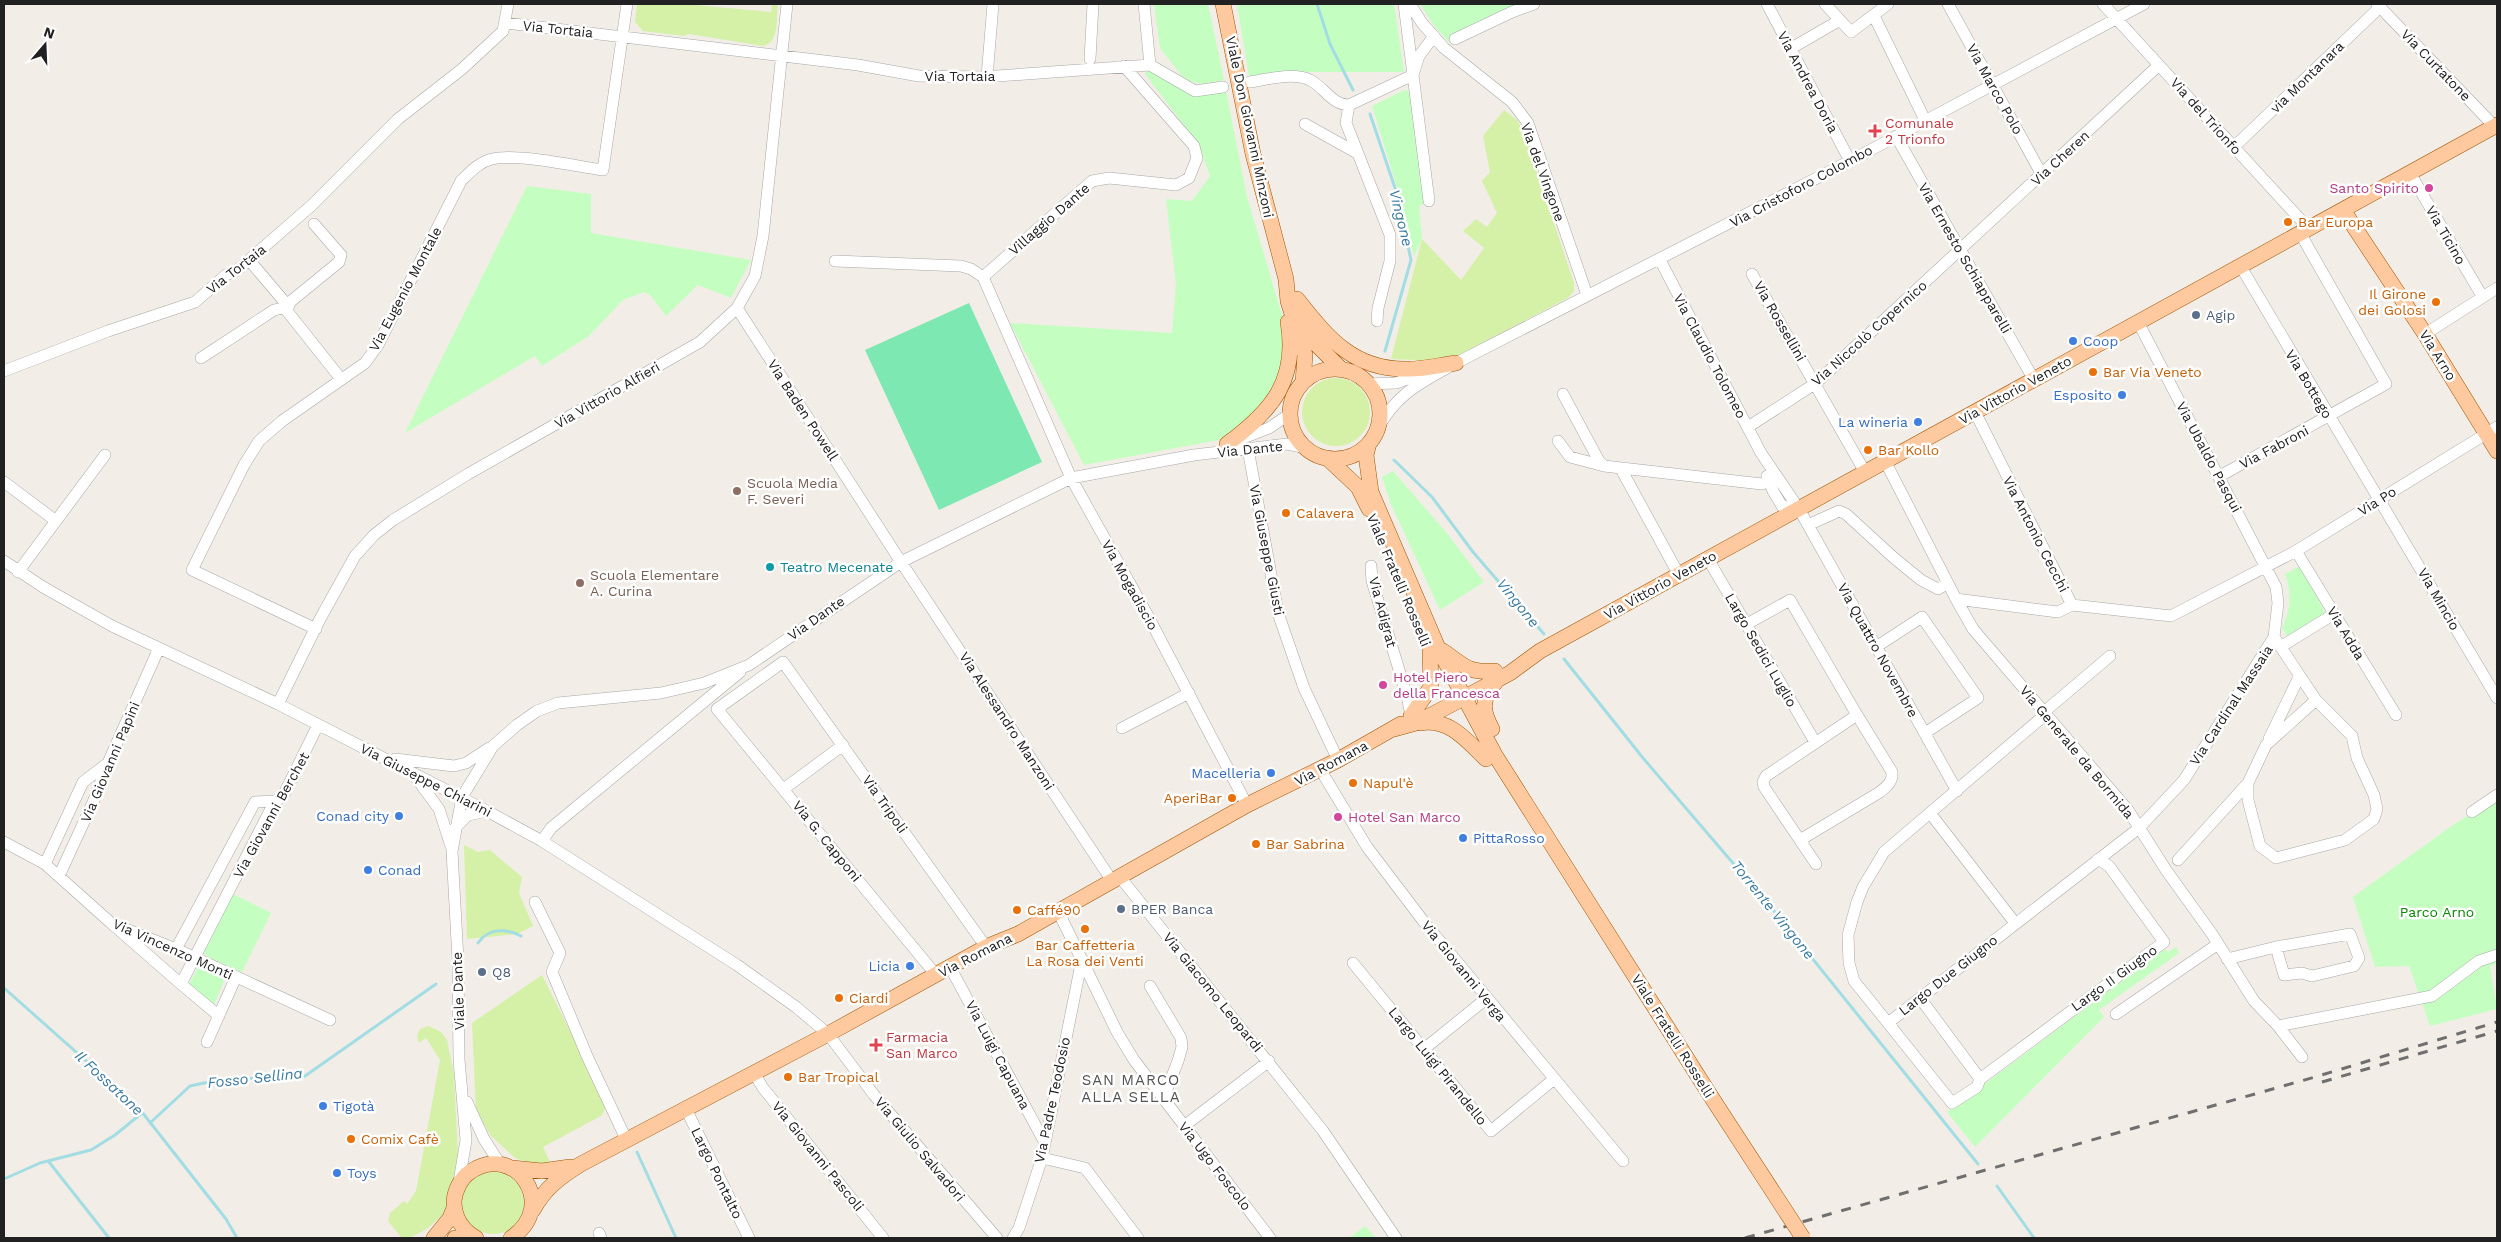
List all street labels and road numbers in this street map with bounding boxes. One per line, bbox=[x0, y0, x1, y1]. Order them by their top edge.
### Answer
street label: Via Tortaia bbox=[522, 17, 594, 41]
street label: Via Curtatone bbox=[2398, 26, 2474, 104]
street label: Via Andrea Doria bbox=[1774, 28, 1842, 136]
street label: Viale Don Giovanni Minzoni bbox=[1223, 35, 1277, 219]
street label: via Montanara bbox=[2267, 38, 2347, 116]
street label: Via Marco Polo bbox=[1964, 41, 2026, 137]
street label: Via Tortaia bbox=[925, 68, 995, 84]
street label: Via del Trionfo bbox=[2167, 74, 2245, 158]
street label: Via del Vingone bbox=[1518, 120, 1568, 224]
street label: Via Cheren bbox=[2028, 127, 2092, 189]
street label: Via Cristoforo Colombo bbox=[1727, 142, 1875, 230]
street label: Villaggio Dante bbox=[1005, 180, 1093, 258]
street label: Via Ernesto Schiapparelli bbox=[1915, 180, 2015, 336]
street label: Via Ticino bbox=[2423, 203, 2469, 267]
street label: Via Eugenio Montale bbox=[365, 224, 445, 354]
street label: Via Tortaia bbox=[203, 241, 269, 297]
street label: Via Niccolò Copernico bbox=[1808, 277, 1930, 389]
street label: Via Rossellini bbox=[1751, 278, 1809, 364]
street label: Via Claudio Tolomeo bbox=[1670, 291, 1750, 421]
street label: Via Arno bbox=[2416, 327, 2460, 383]
street label: Via Bottego bbox=[2282, 347, 2336, 421]
street label: Via Vittorio Veneto bbox=[1956, 352, 2074, 428]
street label: Via Baden Powell bbox=[764, 356, 842, 464]
street label: Via Vittorio Alfieri bbox=[551, 358, 663, 432]
street label: Via Ubaldo Pasqui bbox=[2173, 399, 2245, 515]
street label: Via Fabroni bbox=[2237, 422, 2311, 472]
street label: Via Dante bbox=[1216, 438, 1284, 460]
street label: Via Antonio Cecchi bbox=[2000, 473, 2072, 595]
street label: Via Giuseppe Giusti bbox=[1246, 483, 1288, 617]
street label: Via Po bbox=[2355, 483, 2399, 519]
street label: Viale Fratelli Rosselli bbox=[1364, 511, 1434, 649]
street label: Via Mogadiscio bbox=[1099, 537, 1161, 633]
street label: Via Vittorio Veneto bbox=[1601, 547, 1719, 623]
street label: Via Mincio bbox=[2415, 565, 2463, 633]
street label: Via Adigrat bbox=[1366, 575, 1400, 649]
street label: Via Quattro Novembre bbox=[1834, 580, 1922, 720]
street label: Largo Sedici Luglio bbox=[1722, 590, 1800, 710]
street label: Via Dante bbox=[785, 593, 847, 643]
street label: Via Adda bbox=[2324, 603, 2368, 663]
street label: Via Cardinal Massaia bbox=[2186, 642, 2276, 768]
street label: Via Alessandro Manzoni bbox=[956, 649, 1058, 793]
street label: Via Generale da Bormida bbox=[2017, 682, 2137, 822]
street label: Via Giovanni Papini bbox=[77, 699, 143, 825]
street label: Via Romana bbox=[1292, 737, 1370, 789]
street label: Via Giuseppe Chiarini bbox=[358, 740, 494, 820]
street label: Via Giovanni Berchet bbox=[230, 749, 312, 881]
street label: Via Tripoli bbox=[859, 772, 911, 836]
street label: Via G. Capponi bbox=[789, 797, 865, 885]
street label: Via Vincenzo Monti bbox=[111, 915, 235, 983]
street label: Via Giovanni Verga bbox=[1418, 917, 1510, 1025]
street label: Via Giacomo Leopardi bbox=[1160, 929, 1266, 1055]
street label: Via Romana bbox=[936, 930, 1015, 980]
street label: Largo Due Giugno bbox=[1895, 931, 2001, 1019]
street label: Largo II Giugno bbox=[2068, 941, 2160, 1015]
street label: Viale Dante bbox=[449, 952, 467, 1030]
street label: Viale Fratelli Rosselli bbox=[1628, 971, 1718, 1101]
street label: Via Luigi Capuana bbox=[962, 998, 1034, 1112]
street label: Largo Luigi Pirandello bbox=[1386, 1004, 1490, 1128]
street label: Via Padre Teodosio bbox=[1031, 1036, 1073, 1164]
street label: Via Giulio Salvadori bbox=[872, 1094, 968, 1204]
street label: Via Giovanni Pascoli bbox=[769, 1098, 867, 1214]
street label: Via Ugo Foscolo bbox=[1175, 1119, 1255, 1213]
street label: Largo Pontalto bbox=[688, 1125, 746, 1221]

